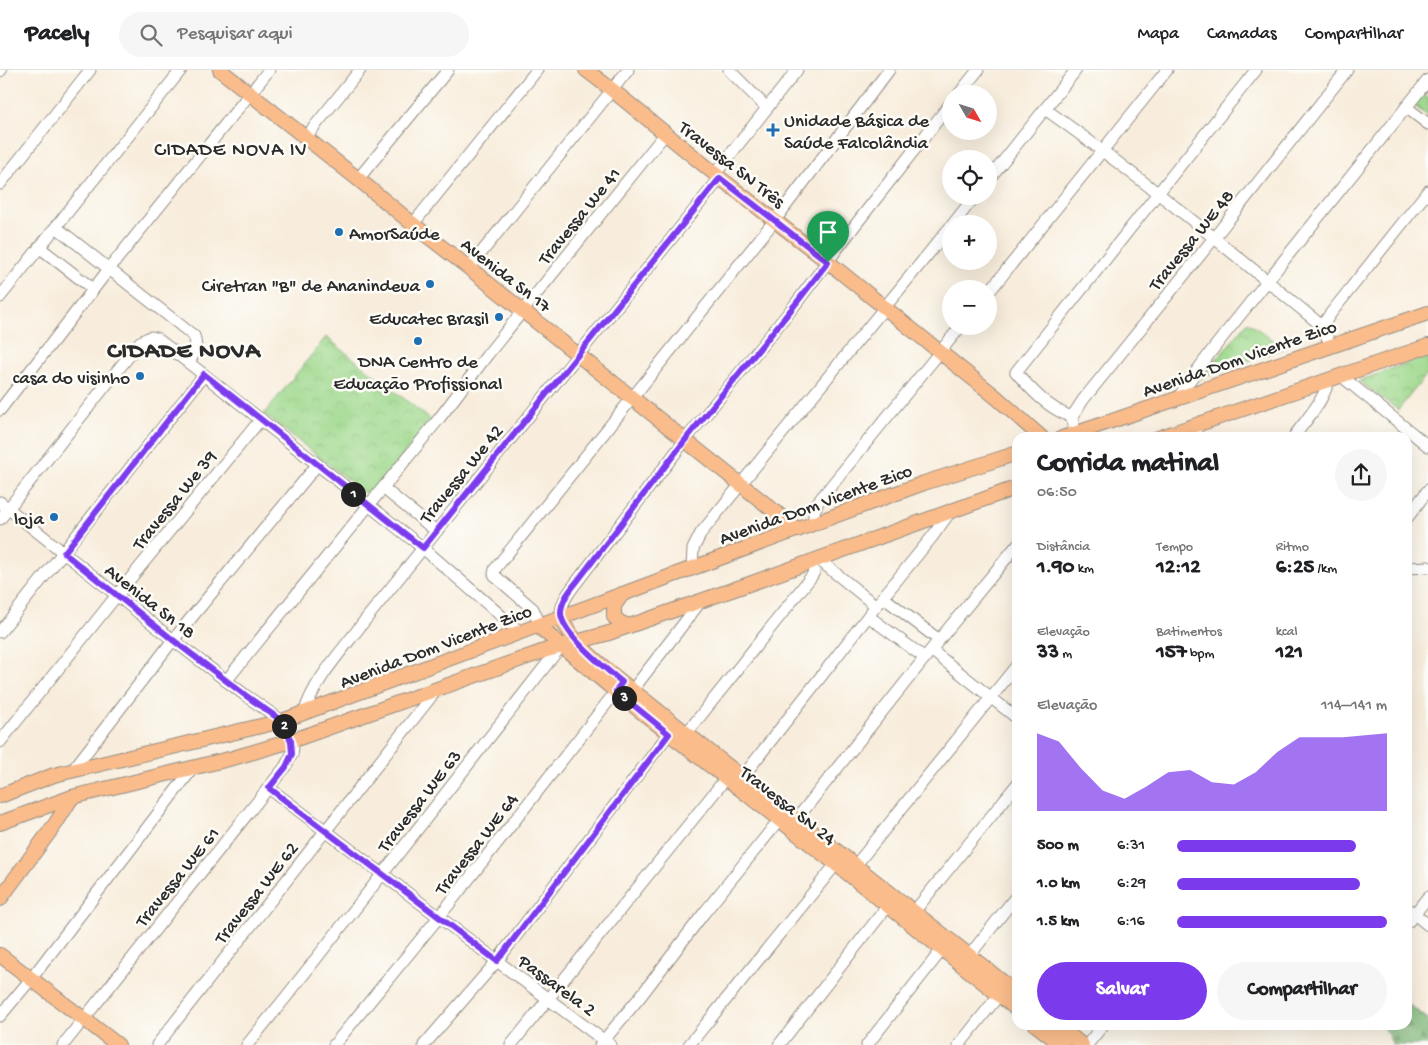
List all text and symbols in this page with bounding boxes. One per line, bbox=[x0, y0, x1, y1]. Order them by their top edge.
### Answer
search box bbox=[119, 12, 469, 57]
text: Pacely bbox=[25, 20, 89, 49]
icon: search bbox=[137, 21, 165, 49]
text: Pesquisar aqui bbox=[177, 23, 293, 46]
text: Mapa bbox=[1138, 24, 1179, 45]
text: Camadas bbox=[1207, 24, 1277, 45]
text: Compartilhar bbox=[1305, 24, 1403, 45]
north arrow bbox=[942, 85, 998, 140]
map controls bbox=[942, 85, 997, 335]
place label: Unidade Básica de Saúde Falcolândia bbox=[784, 111, 930, 156]
street label: Travessa SN Três bbox=[672, 117, 789, 215]
marker: Unidade Básica de Saúde Falcolândia bbox=[766, 123, 780, 137]
district label: CIDADE NOVA IV bbox=[154, 140, 308, 163]
button: locate bbox=[942, 150, 997, 205]
street label: Travessa We 41 bbox=[534, 164, 627, 271]
street label: Travessa WE 48 bbox=[1144, 186, 1241, 297]
pin bbox=[807, 211, 849, 262]
button: + bbox=[942, 215, 997, 270]
icon: arrive bbox=[814, 218, 842, 246]
place label: AmorSaúde bbox=[349, 224, 440, 247]
marker: AmorSaúde bbox=[333, 226, 345, 238]
street label: Avenida Sn 17 bbox=[455, 234, 556, 320]
place label: Ciretran "B" de Ananindeua bbox=[202, 276, 421, 299]
marker: Ciretran "B" de Ananindeua bbox=[424, 278, 436, 290]
button: − bbox=[942, 280, 997, 335]
place label: Educatec Brasil bbox=[369, 309, 489, 332]
marker: Educatec Brasil bbox=[493, 311, 505, 323]
street label: Avenida Dom Vicente Zico bbox=[1140, 316, 1340, 404]
marker: DNA Centro de Educação Profissional bbox=[412, 335, 424, 347]
district label: CIDADE NOVA bbox=[107, 338, 262, 367]
place label: DNA Centro de Educação Profissional bbox=[334, 352, 503, 397]
place label: casa do visinho bbox=[13, 368, 130, 391]
marker: casa do visinho bbox=[134, 370, 146, 382]
street label: Travessa We 42 bbox=[415, 421, 510, 530]
street label: Travessa We 39 bbox=[128, 446, 223, 556]
text: Corrida matinal bbox=[1037, 448, 1219, 481]
button: share bbox=[1335, 449, 1387, 501]
street label: Avenida Dom Vicente Zico bbox=[717, 461, 916, 552]
pin: 1 bbox=[340, 482, 366, 506]
text: 06:50 bbox=[1037, 484, 1077, 503]
text: 1 bbox=[351, 486, 356, 503]
place label: loja bbox=[14, 509, 45, 532]
marker: loja bbox=[48, 511, 60, 523]
text: Distância bbox=[1037, 539, 1090, 556]
text: Tempo bbox=[1156, 539, 1193, 556]
text: Ritmo bbox=[1276, 539, 1309, 556]
text: 1.90 bbox=[1037, 556, 1075, 581]
text: 12:12 bbox=[1156, 556, 1200, 581]
text: 6:25 bbox=[1276, 556, 1314, 581]
street label: Avenida Sn 18 bbox=[99, 560, 199, 645]
text: km bbox=[1075, 561, 1094, 578]
text: /km bbox=[1314, 561, 1337, 578]
street label: Avenida Dom Vicente Zico bbox=[337, 601, 536, 696]
text: Elevação bbox=[1037, 624, 1090, 641]
text: Batimentos bbox=[1156, 624, 1222, 641]
text: kcal bbox=[1276, 624, 1298, 641]
text: 33 bbox=[1037, 641, 1059, 666]
text: 157 bbox=[1156, 641, 1187, 666]
text: 121 bbox=[1276, 641, 1303, 666]
text: m bbox=[1059, 646, 1072, 663]
text: bpm bbox=[1187, 646, 1214, 663]
pin: 3 bbox=[612, 686, 636, 710]
text: 3 bbox=[621, 690, 628, 707]
text: Elevação bbox=[1037, 697, 1097, 716]
text: 114–141 m bbox=[1321, 697, 1387, 716]
pin: 2 bbox=[272, 714, 296, 738]
text: 2 bbox=[281, 718, 288, 735]
street label: Travessa WE 63 bbox=[373, 746, 468, 859]
street label: Travessa SN 24 bbox=[733, 761, 840, 851]
street label: Travessa WE 64 bbox=[430, 790, 525, 901]
street label: Travessa WE 61 bbox=[131, 824, 226, 933]
text: 500 m bbox=[1037, 837, 1079, 856]
text: 6:31 bbox=[1117, 837, 1145, 856]
street label: Travessa WE 62 bbox=[210, 839, 305, 951]
text: 1.0 km bbox=[1037, 875, 1080, 894]
text: 6:29 bbox=[1117, 875, 1146, 894]
text: 1.5 km bbox=[1037, 913, 1079, 932]
text: 6:16 bbox=[1117, 913, 1145, 932]
street label: Passarela 2 bbox=[512, 950, 599, 1023]
button: Salvar bbox=[1037, 962, 1207, 1020]
button: Compartilhar bbox=[1217, 962, 1387, 1020]

